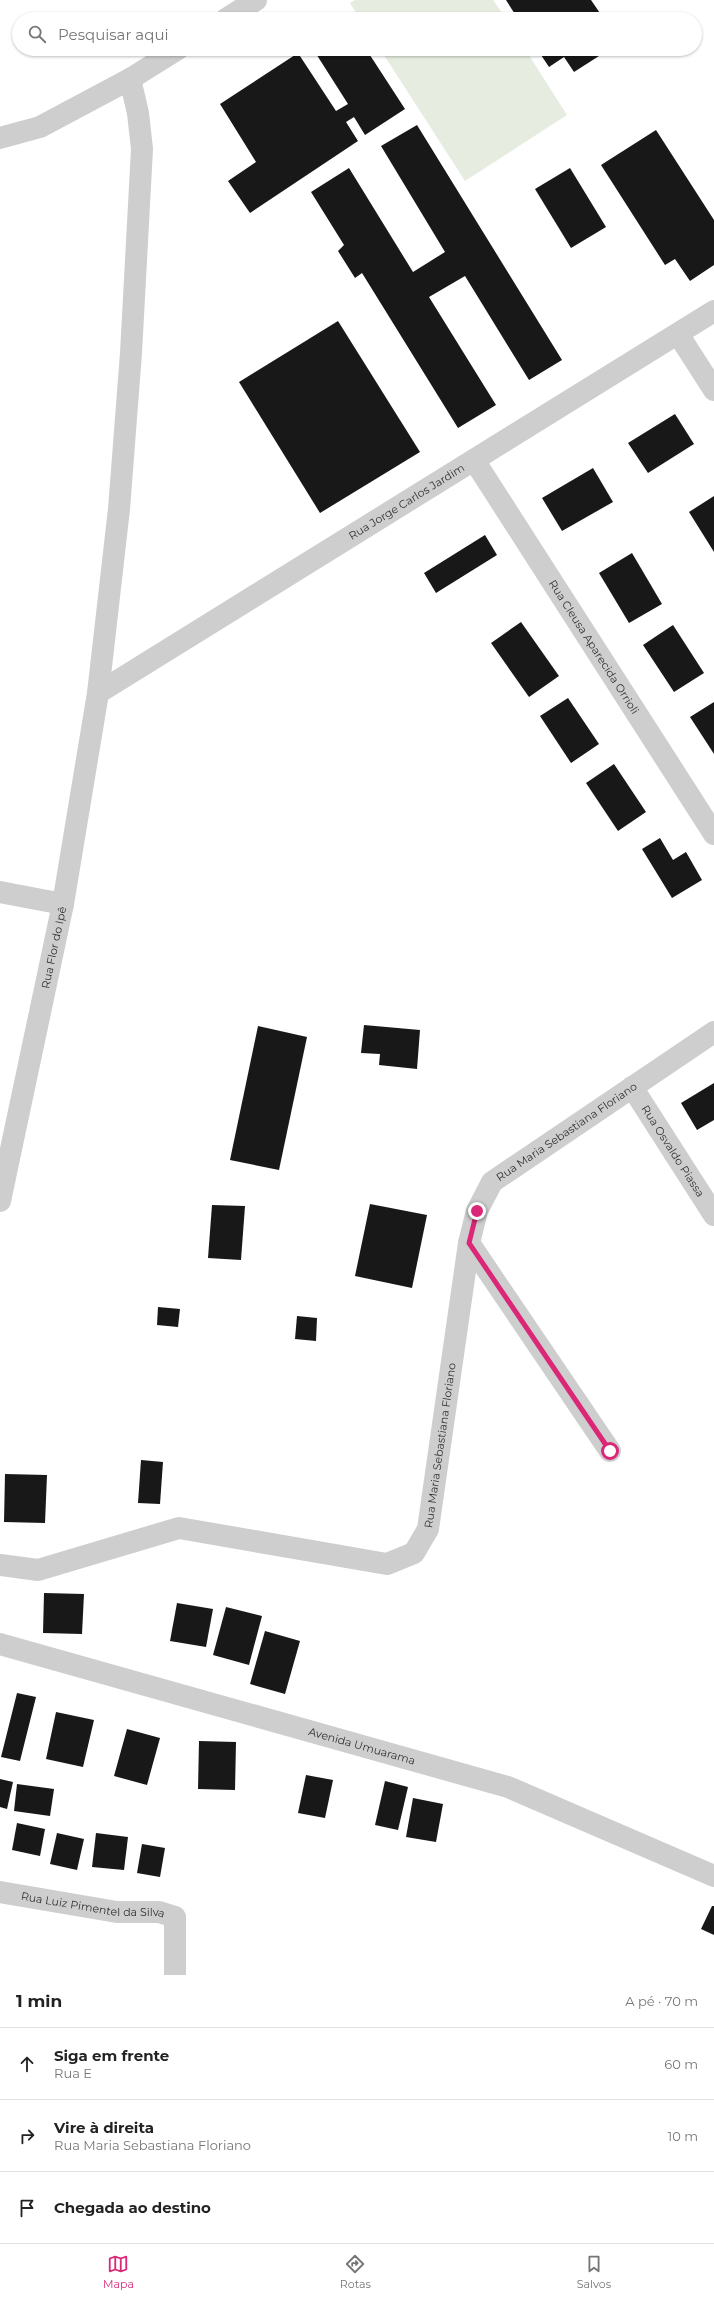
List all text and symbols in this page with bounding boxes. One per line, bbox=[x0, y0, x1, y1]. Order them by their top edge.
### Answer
search box bbox=[12, 12, 702, 56]
icon: search bbox=[26, 23, 48, 45]
text: Pesquisar aqui bbox=[58, 25, 169, 44]
street label: Rua Jorge Carlos Jardim bbox=[346, 461, 467, 543]
street label: Rua Cleusa Aparecida Orrioli bbox=[546, 577, 642, 717]
street label: Rua Flor do Ipê bbox=[38, 905, 69, 990]
street label: Rua Maria Sebastiana Floriano bbox=[493, 1079, 640, 1184]
street label: Rua Osvaldo Piassa bbox=[638, 1102, 708, 1200]
route end bbox=[468, 1202, 486, 1220]
street label: Rua Maria Sebastiana Floriano bbox=[421, 1362, 459, 1529]
route start bbox=[601, 1442, 619, 1460]
street label: Avenida Umuarama bbox=[307, 1724, 417, 1768]
street label: Rua Luiz Pimentel da Silva bbox=[20, 1889, 167, 1920]
text: 1 min bbox=[16, 1991, 62, 2011]
text: A pé · 70 m bbox=[625, 1993, 698, 2009]
text: Siga em frente bbox=[54, 2046, 169, 2065]
icon: ahead bbox=[16, 2053, 38, 2075]
text: 60 m bbox=[664, 2056, 698, 2072]
text: Rua E bbox=[54, 2065, 92, 2081]
text: Vire à direita bbox=[54, 2118, 154, 2137]
icon: right bbox=[16, 2125, 38, 2147]
text: 10 m bbox=[668, 2128, 698, 2144]
text: Rua Maria Sebastiana Floriano bbox=[54, 2137, 251, 2153]
icon: arrive bbox=[16, 2197, 38, 2219]
text: Chegada ao destino bbox=[54, 2198, 211, 2217]
tab: Mapa bbox=[103, 2253, 134, 2291]
tab: Rotas bbox=[340, 2253, 371, 2291]
tab: Salvos bbox=[577, 2253, 611, 2291]

